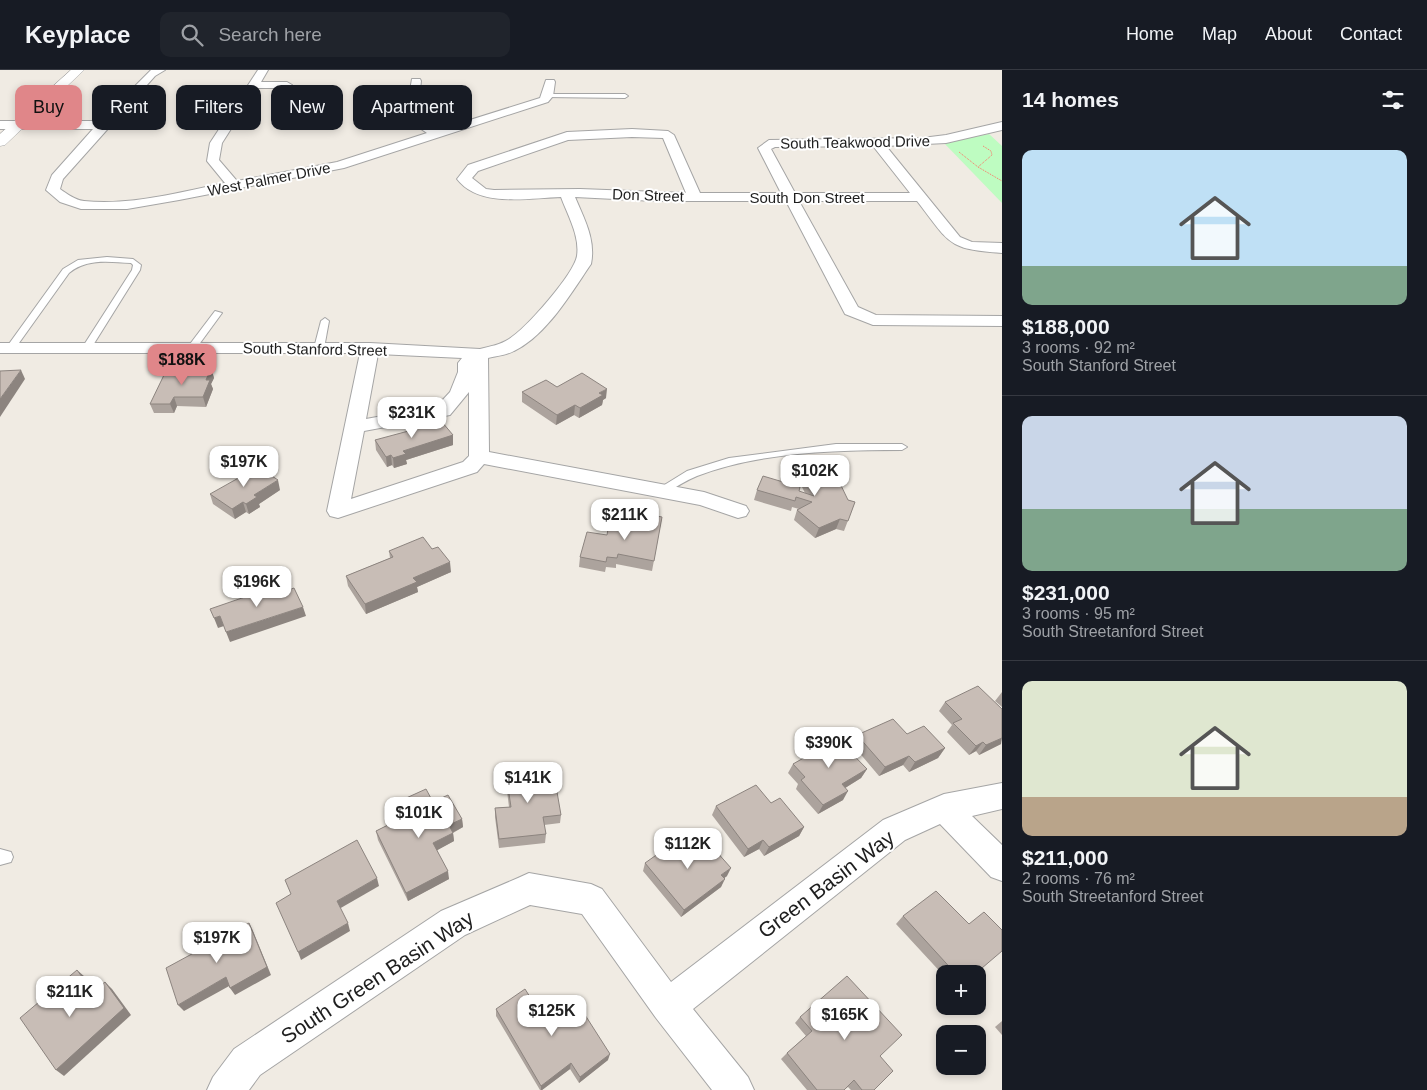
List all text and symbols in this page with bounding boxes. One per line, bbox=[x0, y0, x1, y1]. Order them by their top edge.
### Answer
search box bbox=[160, 12, 510, 57]
text: Keyplace bbox=[25, 21, 130, 48]
icon: search bbox=[178, 21, 206, 49]
text: Search here bbox=[218, 24, 322, 45]
text: Home bbox=[1126, 24, 1174, 44]
text: Map bbox=[1202, 24, 1237, 44]
text: About bbox=[1265, 24, 1312, 44]
text: Contact bbox=[1340, 24, 1402, 44]
chip: Buy bbox=[15, 85, 82, 130]
chip: Rent bbox=[92, 85, 166, 130]
chip: Filters bbox=[176, 85, 261, 130]
chip: New bbox=[271, 85, 343, 130]
chip: Apartment bbox=[353, 85, 472, 130]
icon: filters bbox=[1379, 86, 1407, 114]
text: 14 homes bbox=[1022, 88, 1119, 111]
street label: South Teakwood Drive bbox=[780, 132, 930, 152]
street label: West Palmer Drive bbox=[206, 159, 332, 199]
icon: home bbox=[1170, 183, 1260, 273]
street label: Don Street bbox=[612, 185, 685, 205]
street label: South Don Street bbox=[749, 189, 865, 206]
text: $188,000 bbox=[1022, 315, 1110, 338]
street label: South Stanford Street bbox=[243, 339, 388, 359]
text: 3 rooms · 92 m² bbox=[1022, 339, 1135, 356]
pin: $188K bbox=[147, 344, 217, 386]
text: $188K bbox=[158, 351, 206, 368]
text: South Stanford Street bbox=[1022, 357, 1176, 374]
pin: $231K bbox=[377, 396, 447, 439]
text: $231K bbox=[388, 404, 436, 421]
pin: $197K bbox=[209, 446, 279, 488]
icon: home bbox=[1170, 448, 1260, 538]
text: $197K bbox=[220, 453, 268, 470]
pin: $102K bbox=[780, 454, 850, 497]
text: $102K bbox=[791, 462, 839, 479]
pin: $211K bbox=[590, 498, 660, 541]
text: $211K bbox=[602, 506, 648, 523]
pin: $196K bbox=[222, 566, 292, 608]
text: $196K bbox=[233, 573, 281, 590]
text: $231,000 bbox=[1022, 581, 1110, 604]
text: 3 rooms · 95 m² bbox=[1022, 605, 1135, 622]
text: South Streetanford Street bbox=[1022, 623, 1203, 640]
icon: home bbox=[1170, 713, 1260, 803]
pin: $390K bbox=[794, 726, 864, 769]
text: $390K bbox=[805, 734, 853, 751]
pin: $141K bbox=[493, 762, 563, 804]
text: $141K bbox=[504, 769, 552, 786]
pin: $101K bbox=[384, 796, 454, 839]
text: $101K bbox=[395, 804, 443, 821]
street label: Green Basin Way bbox=[754, 825, 899, 942]
pin: $112K bbox=[653, 828, 723, 870]
text: $112K bbox=[665, 835, 711, 852]
text: $211,000 bbox=[1022, 846, 1108, 869]
text: 2 rooms · 76 m² bbox=[1022, 870, 1135, 887]
text: South Streetanford Street bbox=[1022, 888, 1203, 905]
street label: South Green Basin Way bbox=[277, 906, 478, 1048]
pin: $197K bbox=[182, 922, 252, 964]
text: $197K bbox=[193, 929, 241, 946]
map controls bbox=[936, 965, 986, 1075]
button: + bbox=[936, 965, 986, 1015]
pin: $211K bbox=[35, 976, 105, 1018]
text: $211K bbox=[47, 983, 93, 1000]
pin: $125K bbox=[517, 994, 587, 1037]
pin: $165K bbox=[810, 998, 880, 1041]
text: $125K bbox=[528, 1002, 576, 1019]
text: $165K bbox=[821, 1006, 869, 1023]
button: − bbox=[936, 1025, 986, 1075]

